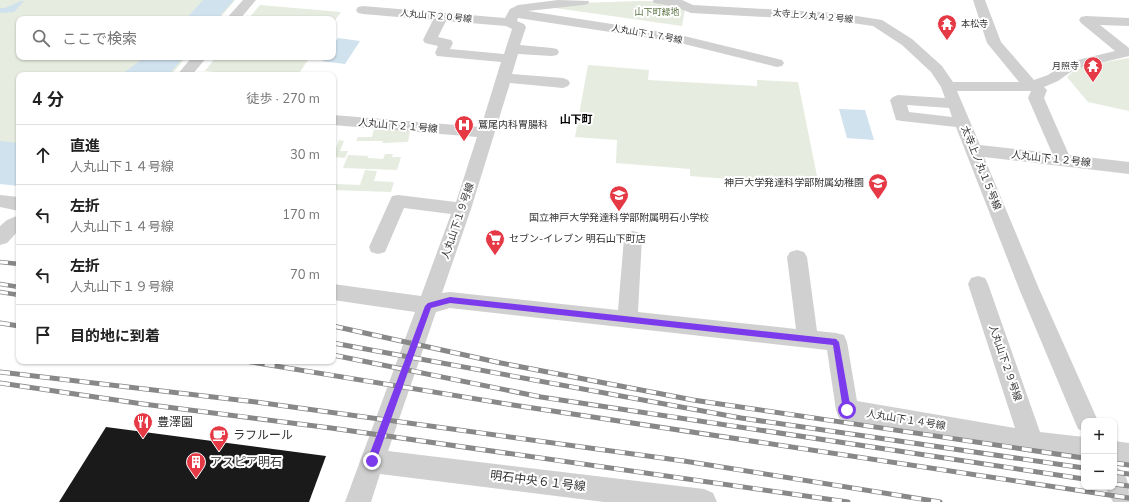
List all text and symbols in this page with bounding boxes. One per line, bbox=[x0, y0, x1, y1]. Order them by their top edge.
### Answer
park label: 山下町緑地 bbox=[634, 6, 680, 18]
street label: 太寺上ノ丸４２号線 bbox=[772, 6, 855, 26]
street label: 人丸山下２０号線 bbox=[400, 7, 473, 25]
temple icon: 本松寺 bbox=[936, 13, 958, 41]
search box bbox=[16, 16, 336, 60]
place label: 本松寺 bbox=[961, 18, 988, 30]
street label: 人丸山下１７号線 bbox=[610, 22, 684, 46]
icon: search bbox=[30, 27, 52, 49]
text: ここで検索 bbox=[62, 29, 137, 49]
temple icon: 月照寺 bbox=[1082, 55, 1104, 83]
place label: 月照寺 bbox=[1052, 60, 1079, 72]
text: 4 分 bbox=[32, 88, 64, 111]
text: 徒歩 · 270 m bbox=[246, 90, 320, 108]
district label: 山下町 bbox=[560, 112, 593, 127]
hospital icon: 鷲尾内科胃腸科 bbox=[453, 114, 475, 142]
street label: 人丸山下２１号線 bbox=[358, 116, 438, 136]
place label: 鷲尾内科胃腸科 bbox=[478, 118, 548, 132]
street label: 太寺上ノ丸１５号線 bbox=[958, 124, 1004, 212]
text: 直進 bbox=[70, 136, 100, 156]
icon: ahead bbox=[32, 144, 54, 166]
text: 30 m bbox=[290, 146, 320, 164]
street label: 人丸山下１２号線 bbox=[1010, 148, 1092, 170]
text: 人丸山下１４号線 bbox=[70, 158, 174, 176]
school or university icon: 神戸大学発達科学部附属幼稚園 bbox=[867, 172, 889, 200]
place label: 神戸大学発達科学部附属幼稚園 bbox=[724, 176, 864, 190]
street label: 人丸山下１９号線 bbox=[438, 181, 478, 261]
school or university icon: 国立神戸大学発達科学部附属明石小学校 bbox=[608, 184, 630, 212]
text: 左折 bbox=[70, 196, 100, 216]
icon: left bbox=[32, 204, 54, 226]
text: 170 m bbox=[282, 206, 320, 224]
place label: 国立神戸大学発達科学部附属明石小学校 bbox=[529, 211, 709, 225]
text: 人丸山下１４号線 bbox=[70, 218, 174, 236]
supermarket icon: セブン-イレブン 明石山下町店 bbox=[484, 228, 506, 256]
place label: セブン-イレブン 明石山下町店 bbox=[509, 232, 646, 246]
text: 左折 bbox=[70, 256, 100, 276]
icon: left bbox=[32, 264, 54, 286]
text: 70 m bbox=[290, 266, 320, 284]
text: 人丸山下１９号線 bbox=[70, 278, 174, 296]
street label: 人丸山下２９号線 bbox=[985, 323, 1025, 403]
icon: arrive bbox=[32, 324, 54, 346]
text: 目的地に到着 bbox=[70, 326, 160, 346]
route start bbox=[838, 401, 856, 419]
street label: 人丸山下１４号線 bbox=[865, 407, 947, 433]
restaurant icon: 豊澤園 bbox=[132, 411, 154, 439]
place label: 豊澤園 bbox=[157, 414, 193, 430]
map controls bbox=[1081, 418, 1117, 490]
button: + bbox=[1081, 418, 1117, 454]
cafe icon: ラフルール bbox=[208, 424, 230, 452]
place label: ラフルール bbox=[233, 427, 293, 443]
building icon: アスピア明石 bbox=[185, 451, 207, 479]
route end bbox=[363, 452, 381, 470]
place label: アスピア明石 bbox=[210, 454, 282, 470]
button: − bbox=[1081, 454, 1117, 490]
street label: 明石中央６１号線 bbox=[489, 467, 587, 495]

